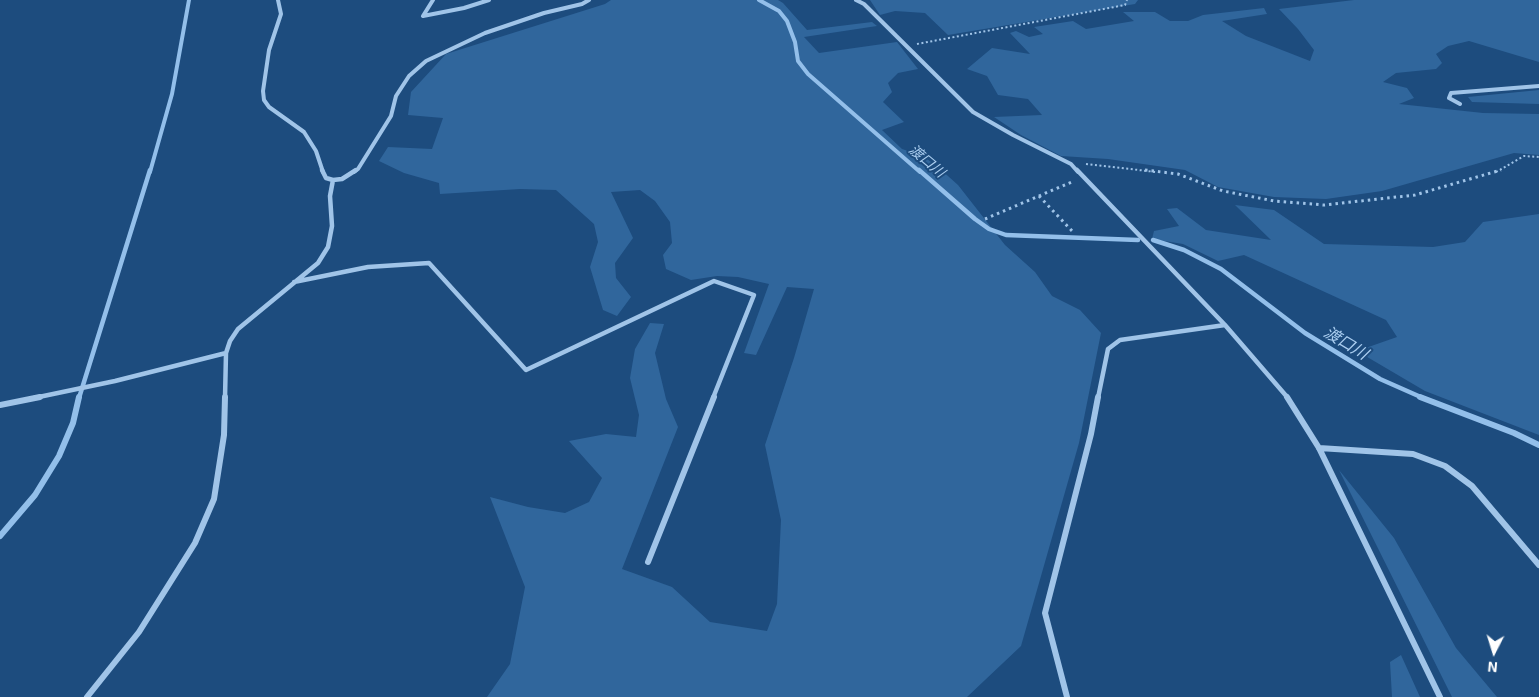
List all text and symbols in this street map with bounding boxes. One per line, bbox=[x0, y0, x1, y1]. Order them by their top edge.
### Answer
water label: 渡口川 bbox=[906, 141, 948, 181]
water label: 渡口川 bbox=[1320, 322, 1372, 364]
north arrow bbox=[1469, 627, 1519, 677]
text: N bbox=[1487, 659, 1498, 676]

